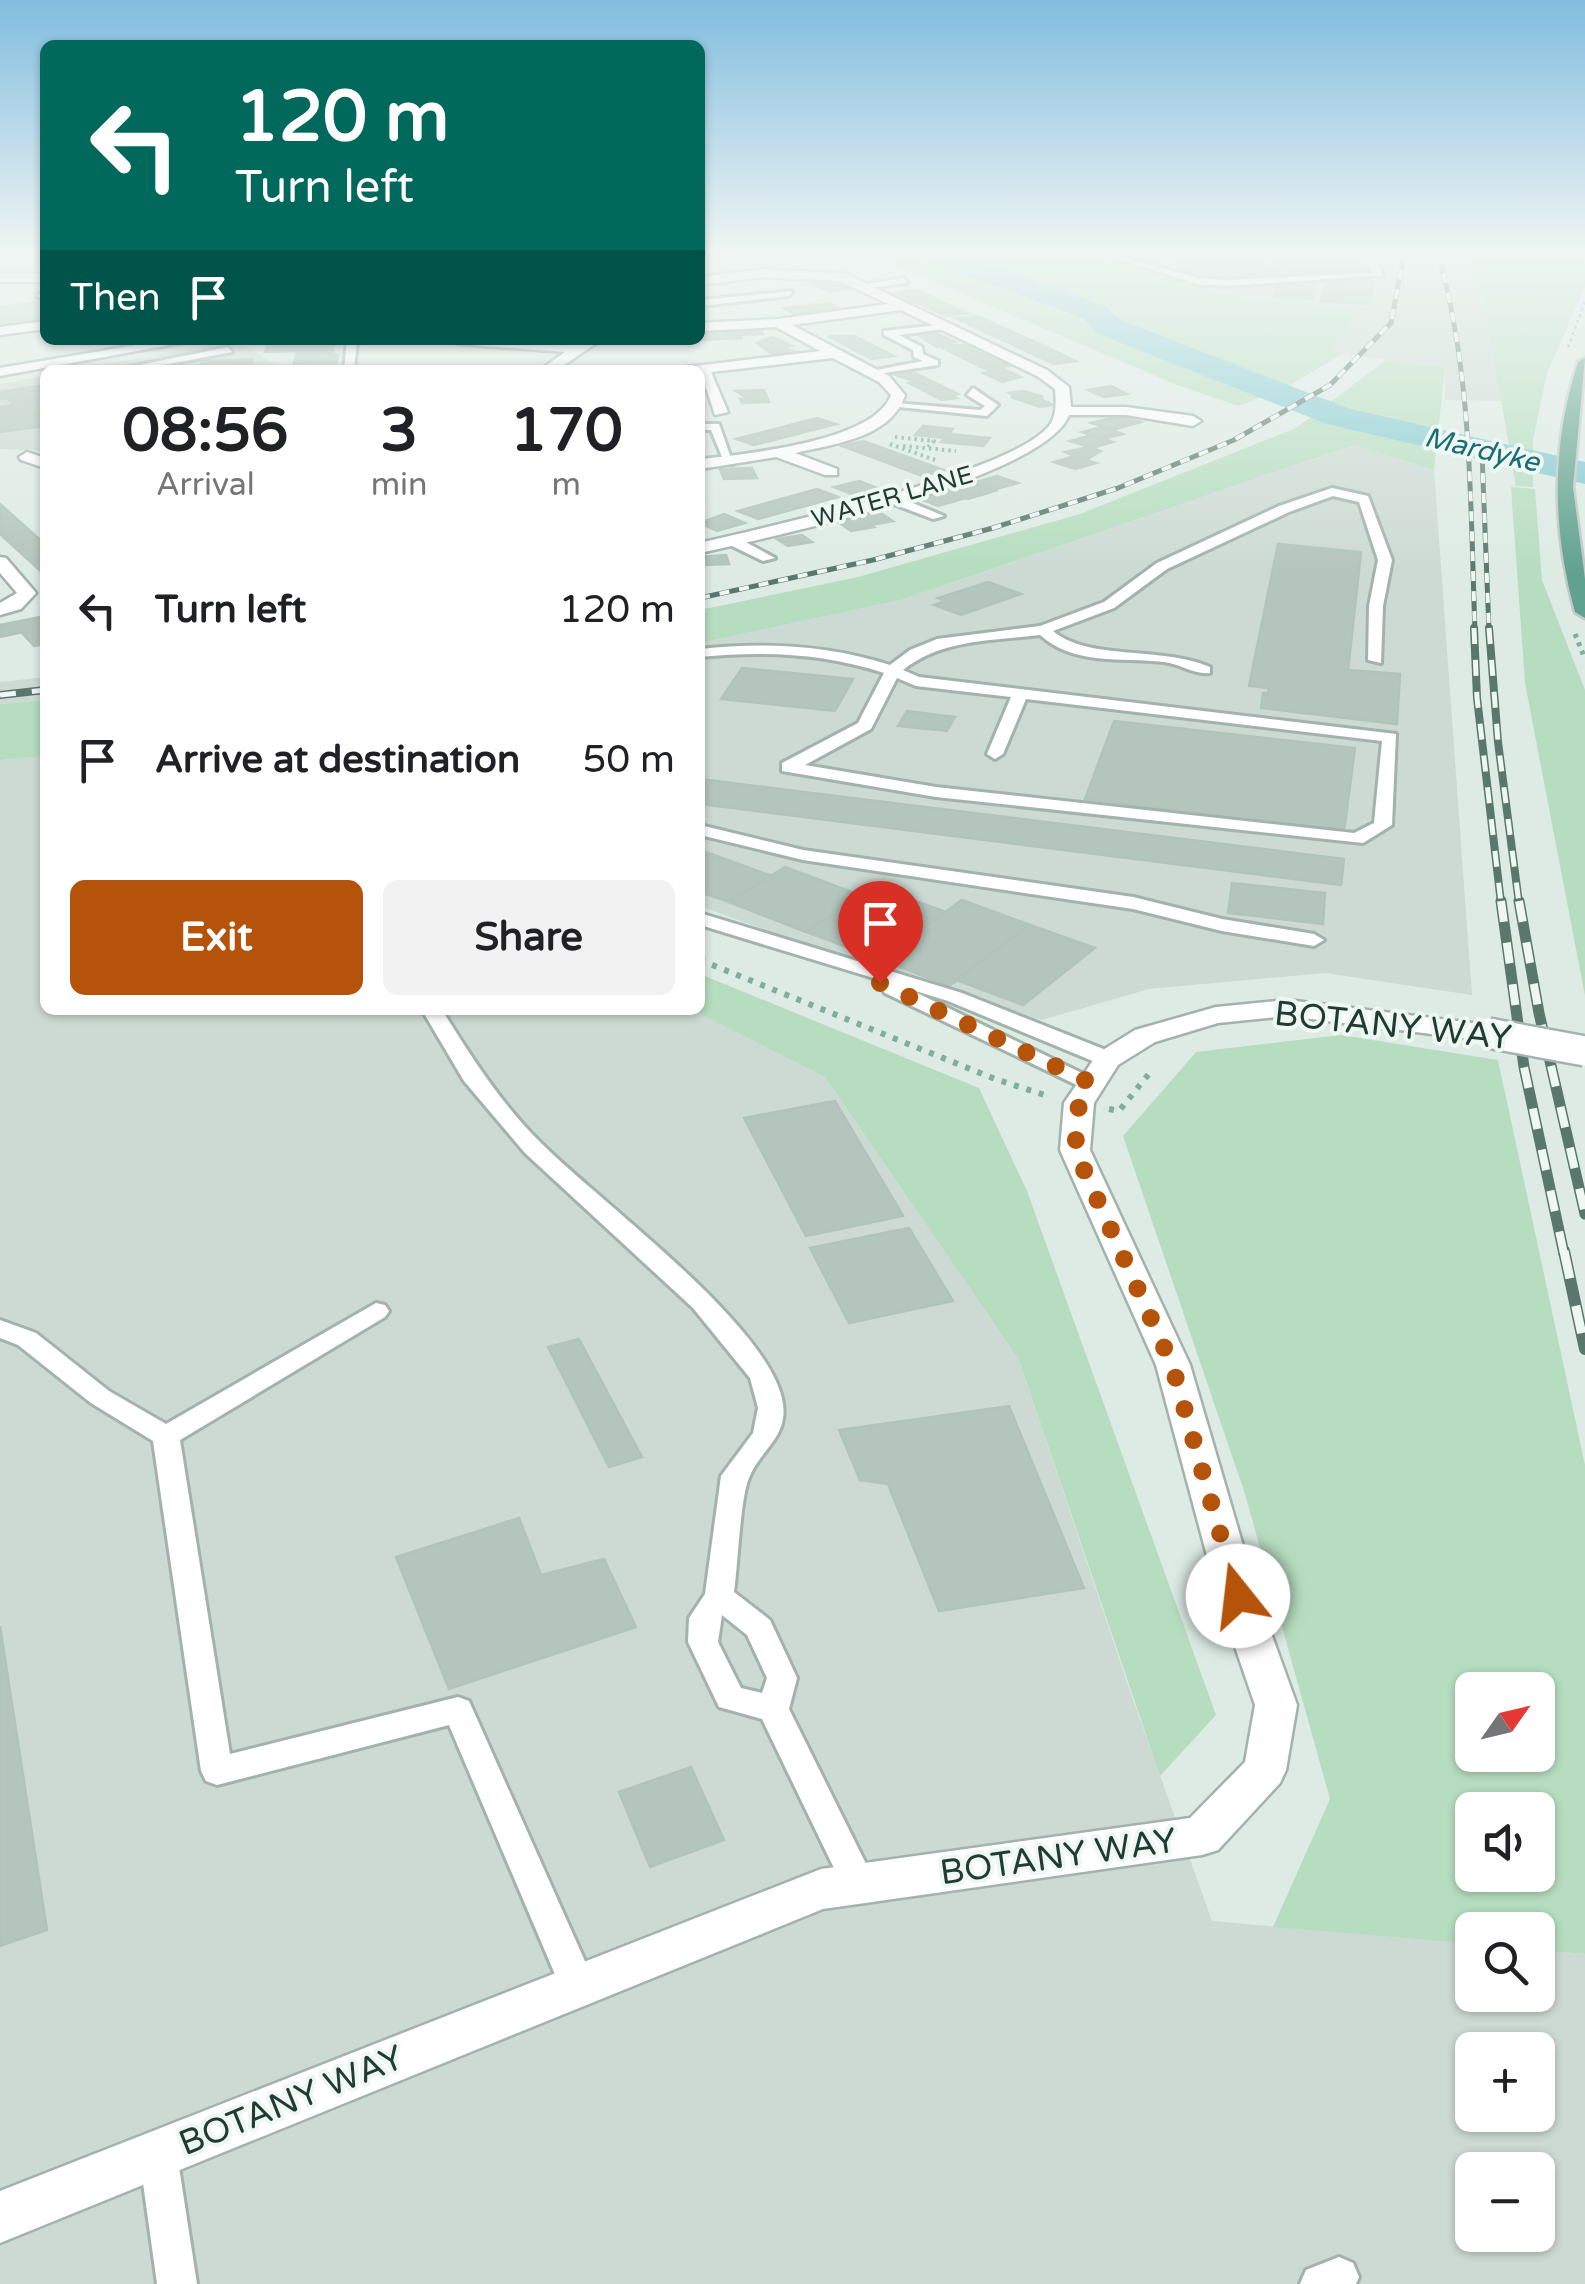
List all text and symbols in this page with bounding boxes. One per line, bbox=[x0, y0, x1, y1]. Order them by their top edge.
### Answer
text: 120 m bbox=[235, 76, 449, 160]
icon: left bbox=[70, 80, 200, 210]
text: Turn left bbox=[235, 161, 414, 215]
icon: arrive bbox=[181, 270, 236, 325]
text: Then bbox=[70, 275, 161, 321]
text: 08:56 bbox=[122, 395, 289, 467]
text: 3 bbox=[380, 395, 418, 467]
text: 170 bbox=[510, 395, 623, 467]
water label: Mardyke bbox=[1421, 420, 1545, 480]
street label: WATER LANE bbox=[808, 460, 976, 534]
text: Arrival bbox=[156, 466, 255, 504]
text: min bbox=[371, 466, 428, 504]
text: m bbox=[552, 466, 581, 504]
icon: left bbox=[70, 583, 125, 638]
text: Turn left bbox=[155, 587, 306, 633]
text: 120 m bbox=[559, 587, 675, 633]
icon: arrive bbox=[70, 733, 125, 788]
text: Arrive at destination bbox=[155, 737, 520, 783]
text: 50 m bbox=[583, 737, 675, 783]
button: Exit bbox=[70, 880, 363, 995]
button: Share bbox=[383, 880, 675, 995]
pin bbox=[838, 881, 923, 984]
icon: arrive bbox=[853, 896, 908, 951]
street label: BOTANY WAY bbox=[1272, 993, 1514, 1059]
position arrow bbox=[1186, 1544, 1290, 1648]
north arrow bbox=[1455, 1672, 1555, 1772]
map controls bbox=[1455, 1672, 1555, 2252]
button: sound bbox=[1455, 1792, 1555, 1892]
street label: BOTANY WAY bbox=[937, 1820, 1179, 1894]
button: search bbox=[1455, 1912, 1555, 2012]
button: + bbox=[1455, 2032, 1555, 2132]
street label: BOTANY WAY bbox=[173, 2037, 410, 2165]
button: − bbox=[1455, 2152, 1555, 2252]

